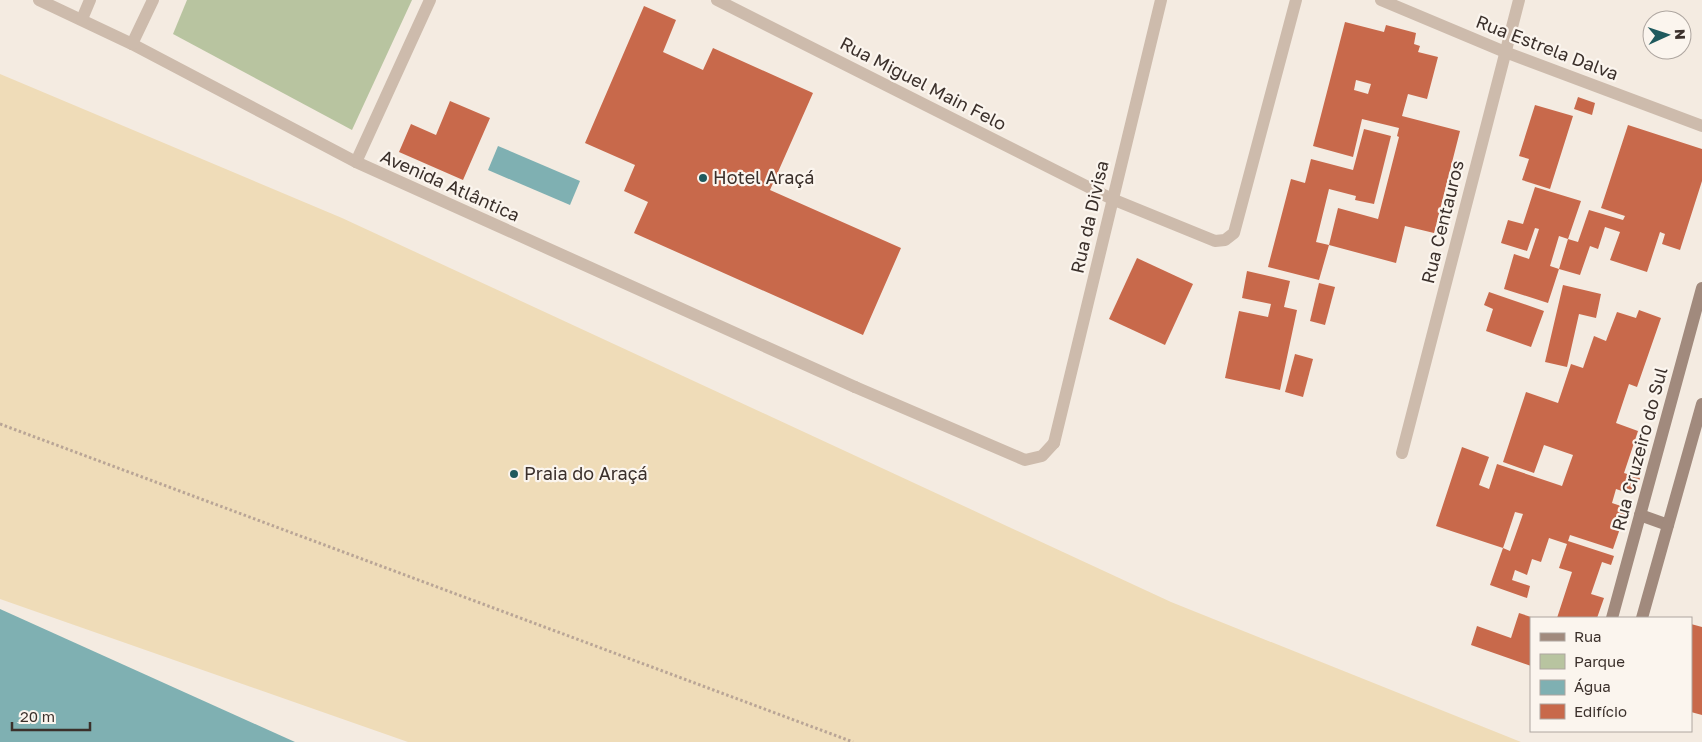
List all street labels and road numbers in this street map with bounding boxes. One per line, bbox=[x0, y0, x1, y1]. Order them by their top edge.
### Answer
street label: Rua Estrela Dalva bbox=[1473, 10, 1622, 84]
street label: Rua Miguel Main Felo bbox=[837, 32, 1010, 135]
street label: Avenida Atlântica bbox=[377, 145, 523, 226]
street label: Rua da Divisa bbox=[1065, 158, 1113, 275]
street label: Rua Centauros bbox=[1416, 158, 1468, 286]
street label: Rua Cruzeiro do Sul bbox=[1607, 364, 1672, 533]

